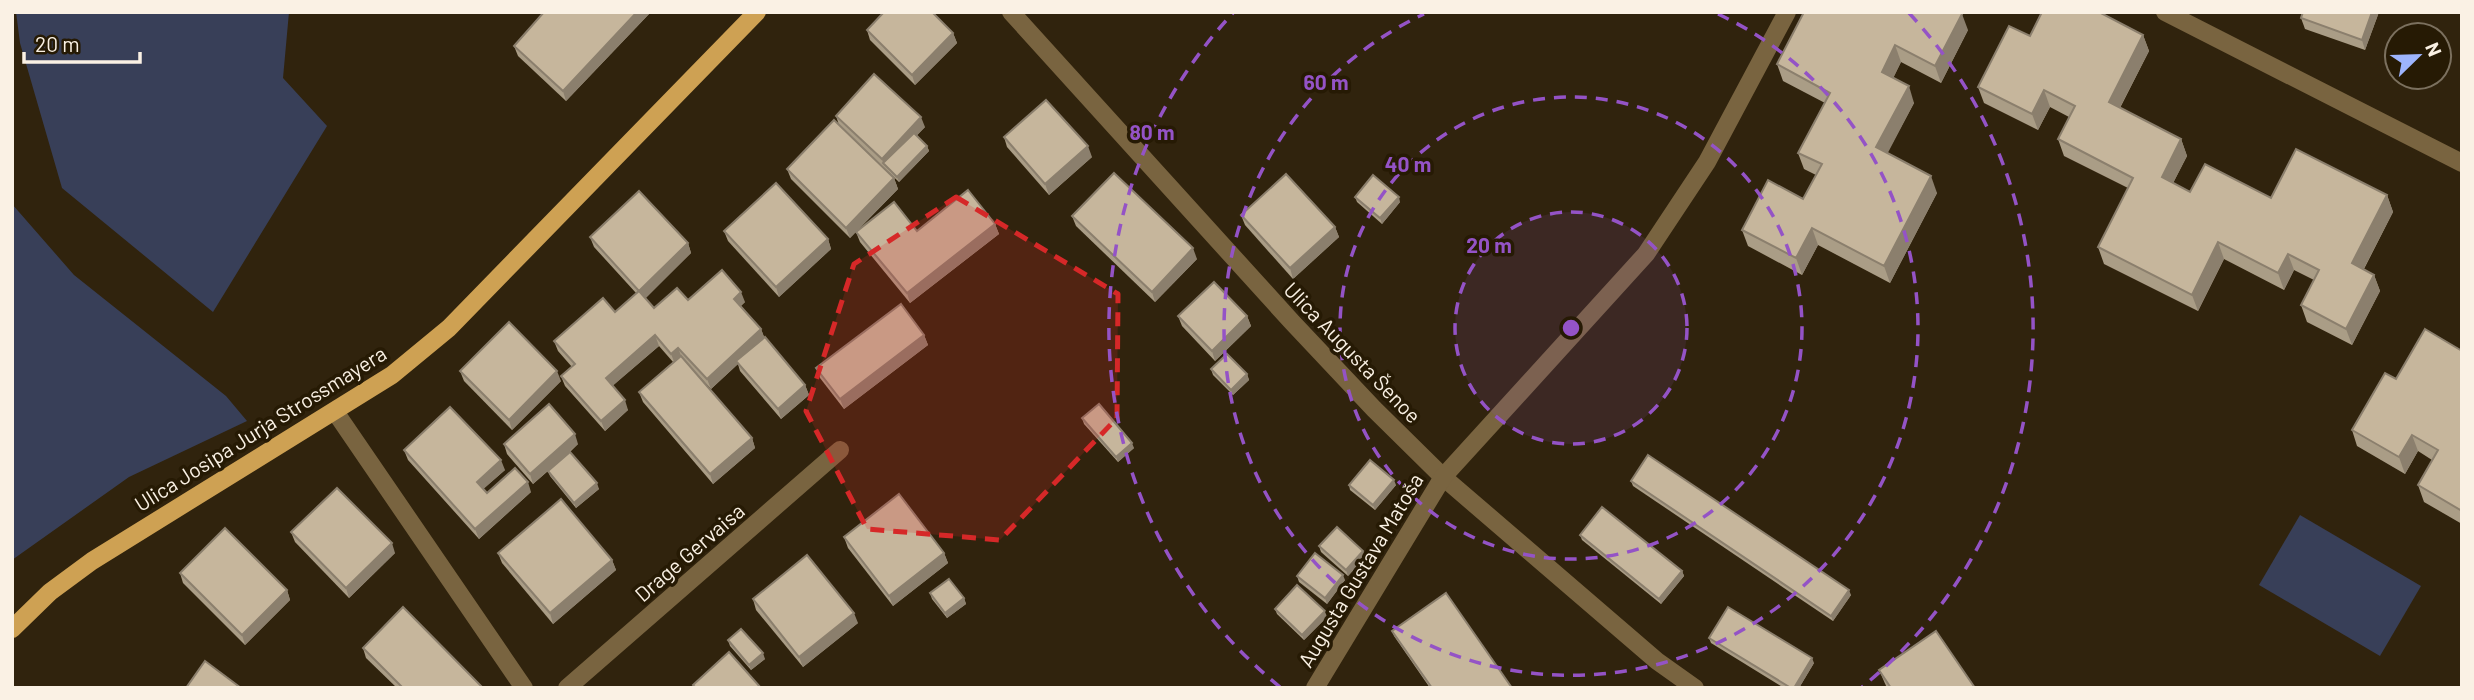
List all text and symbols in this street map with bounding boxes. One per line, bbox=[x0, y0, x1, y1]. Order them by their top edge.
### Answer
scale bar bbox=[24, 21, 140, 65]
north arrow bbox=[2383, 21, 2453, 91]
text: 20 m bbox=[35, 31, 80, 56]
text: N bbox=[2421, 39, 2447, 59]
text: 60 m bbox=[1304, 69, 1348, 94]
text: 80 m bbox=[1129, 119, 1175, 144]
text: 40 m bbox=[1385, 151, 1431, 176]
text: 20 m bbox=[1466, 232, 1512, 257]
street label: Ulica Augusta Šenoe bbox=[1279, 276, 1427, 428]
centre of rings bbox=[1559, 316, 1583, 340]
street label: Ulica Josipa Jurja Strossmayera bbox=[130, 340, 390, 516]
street label: Augusta Gustava Matoša bbox=[1292, 469, 1428, 671]
street label: Drage Gervaisa bbox=[629, 498, 749, 606]

